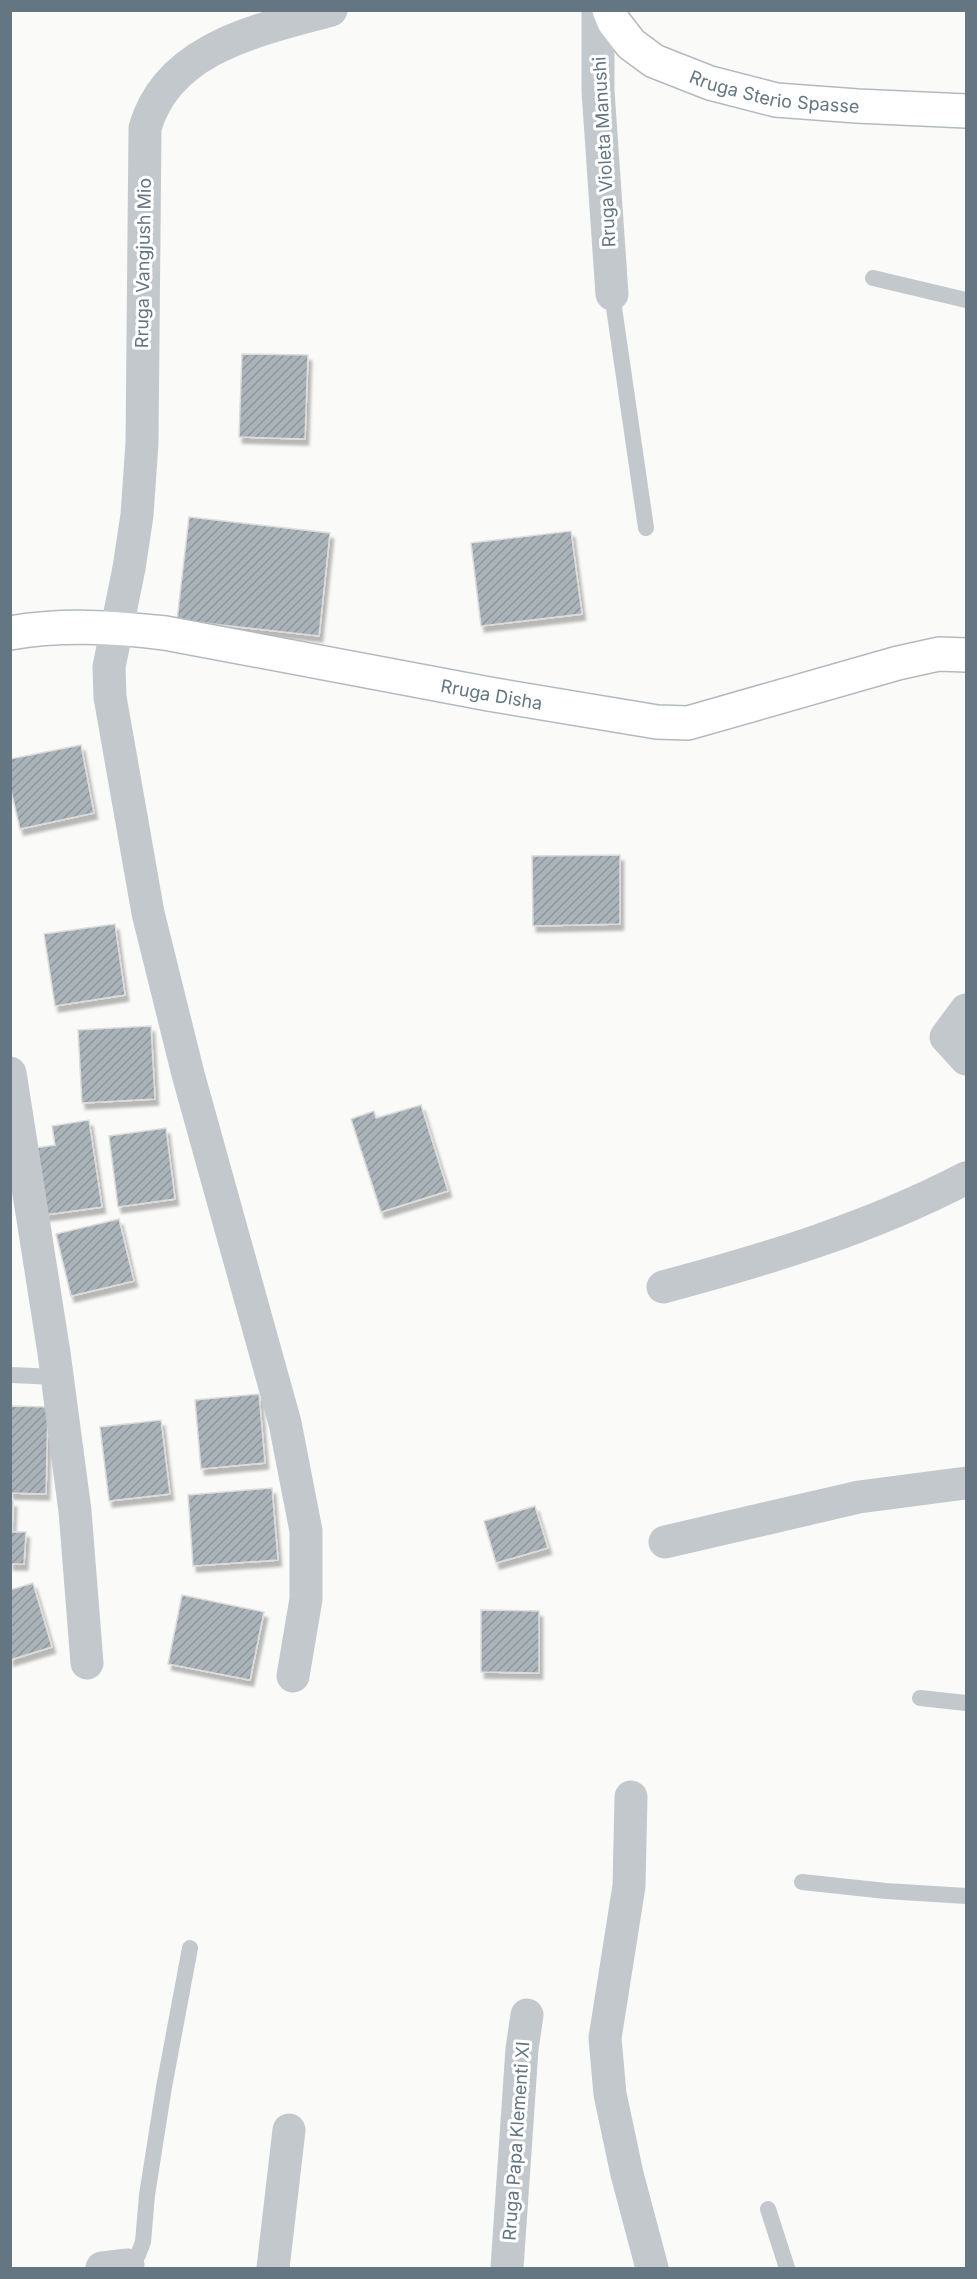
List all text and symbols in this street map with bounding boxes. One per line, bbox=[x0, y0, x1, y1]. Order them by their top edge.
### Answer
street label: Rruga Violeta Manushi bbox=[589, 56, 619, 248]
street label: Rruga Sterio Spasse bbox=[687, 66, 860, 117]
street label: Rruga Vangjush Mio bbox=[131, 178, 155, 348]
street label: Rruga Disha bbox=[439, 675, 544, 713]
street label: Rruga Papa Klementi XI bbox=[499, 2041, 533, 2241]

